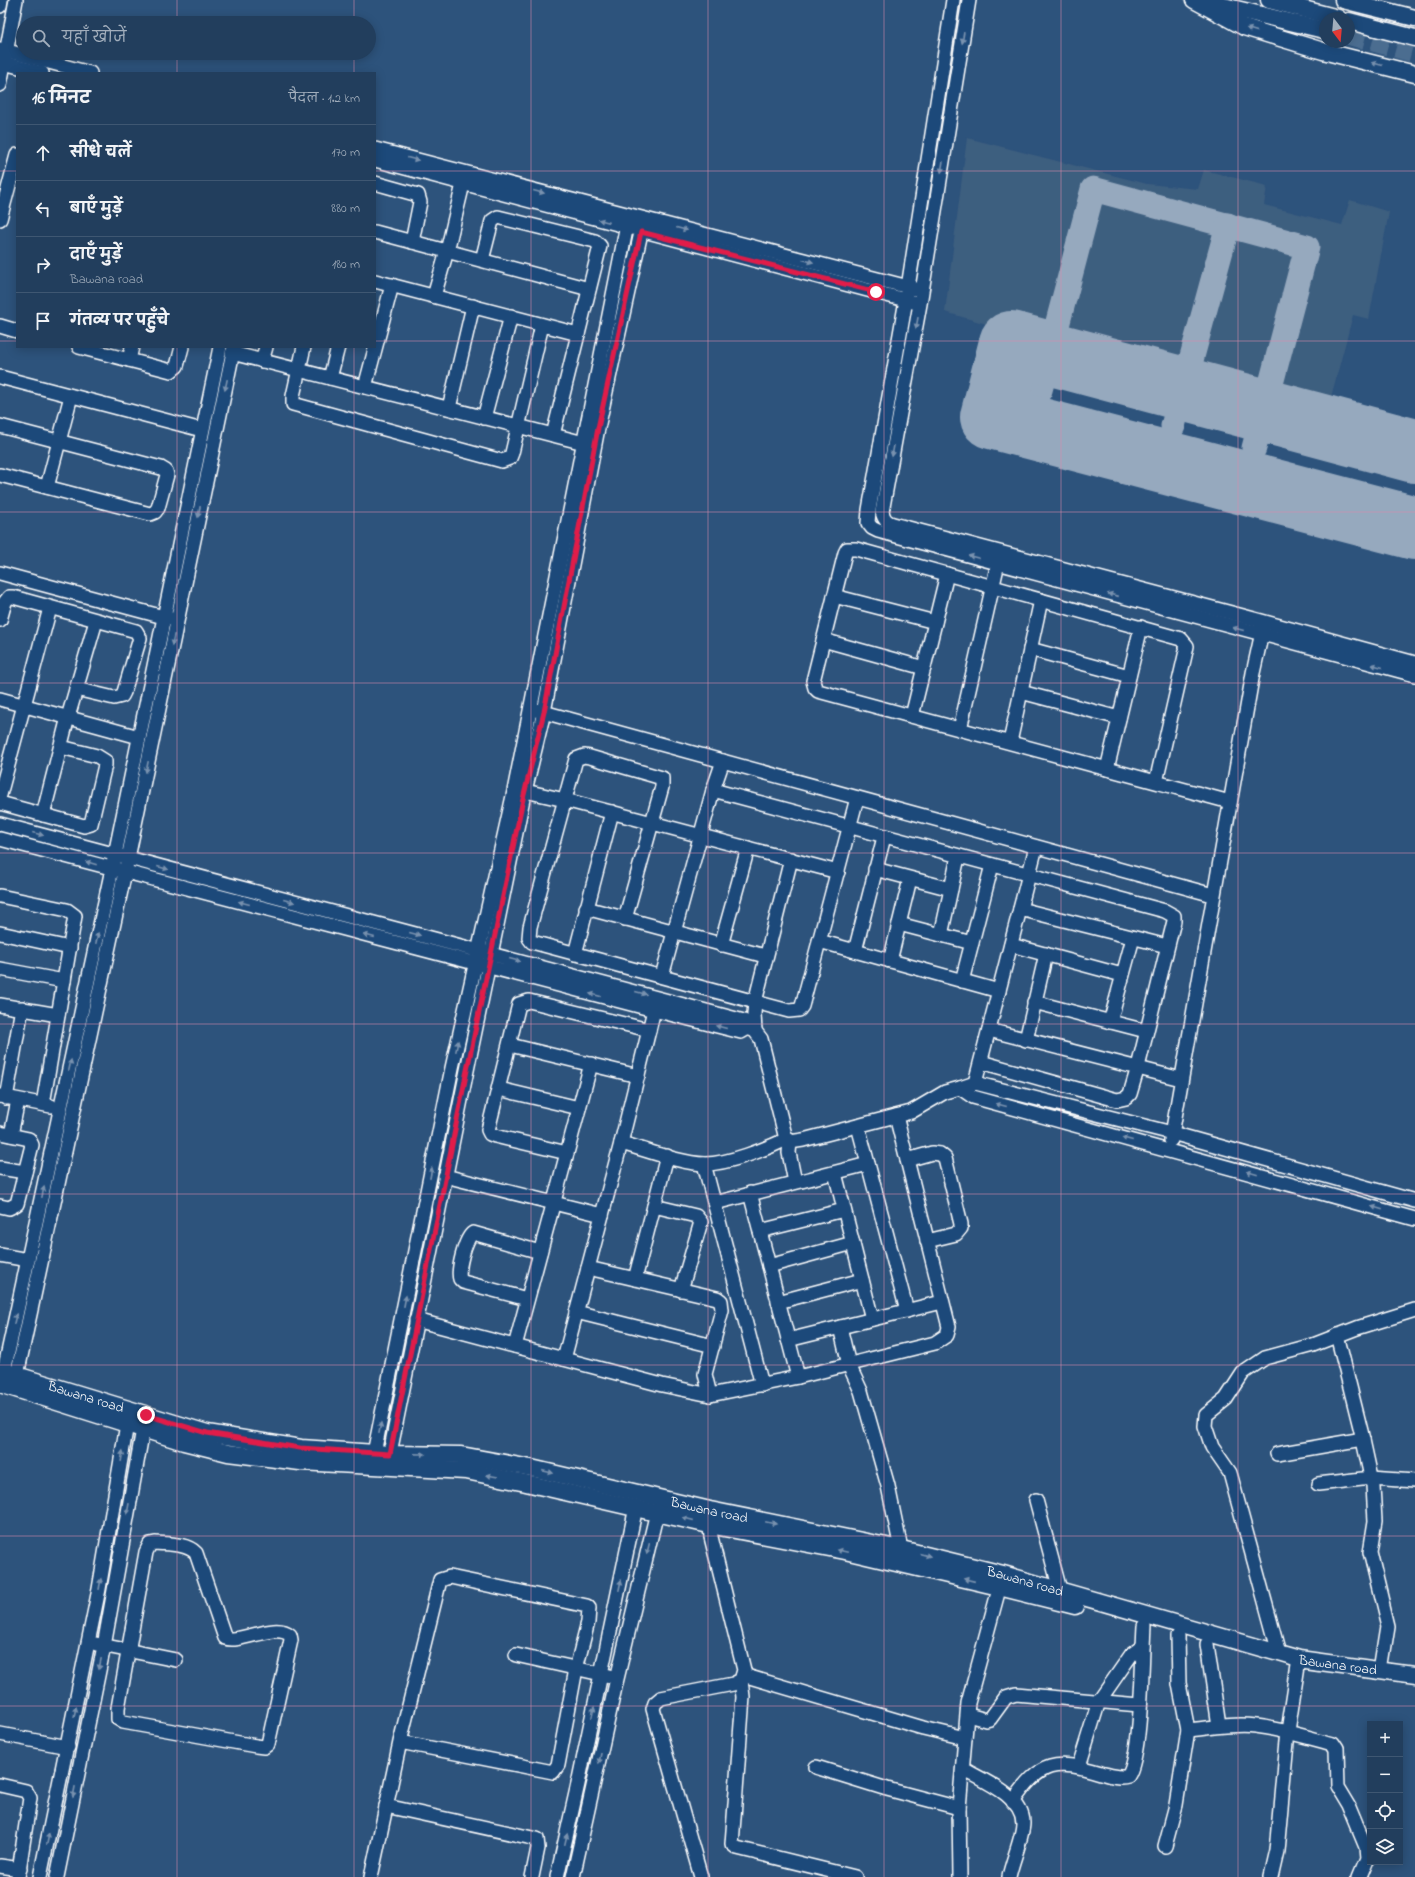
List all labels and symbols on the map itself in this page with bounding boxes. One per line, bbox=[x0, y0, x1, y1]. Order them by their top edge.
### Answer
north arrow bbox=[1319, 12, 1355, 48]
one-way arrow bbox=[1246, 27, 1258, 33]
one-way arrow bbox=[960, 32, 966, 45]
one-way arrow bbox=[1371, 61, 1383, 67]
one-way arrow bbox=[407, 156, 419, 162]
one-way arrow bbox=[939, 161, 945, 173]
one-way arrow bbox=[532, 189, 545, 195]
one-way arrow bbox=[597, 218, 610, 224]
one-way arrow bbox=[676, 226, 688, 232]
one-way arrow bbox=[802, 259, 814, 265]
route start bbox=[867, 283, 885, 301]
one-way arrow bbox=[913, 317, 919, 329]
one-way arrow bbox=[222, 379, 228, 391]
one-way arrow bbox=[890, 444, 896, 457]
one-way arrow bbox=[196, 506, 202, 519]
one-way arrow bbox=[967, 554, 979, 560]
one-way arrow bbox=[1106, 591, 1119, 597]
one-way arrow bbox=[1232, 625, 1244, 631]
one-way arrow bbox=[169, 634, 175, 646]
one-way arrow bbox=[1371, 662, 1384, 668]
one-way arrow bbox=[143, 761, 149, 773]
one-way arrow bbox=[32, 831, 44, 837]
one-way arrow bbox=[84, 860, 96, 866]
one-way arrow bbox=[157, 865, 170, 871]
one-way arrow bbox=[283, 898, 295, 904]
one-way arrow bbox=[237, 900, 249, 906]
one-way arrow bbox=[409, 931, 421, 937]
one-way arrow bbox=[94, 932, 100, 944]
one-way arrow bbox=[363, 933, 375, 939]
one-way arrow bbox=[510, 957, 522, 963]
one-way arrow bbox=[588, 991, 601, 997]
one-way arrow bbox=[635, 991, 647, 997]
one-way arrow bbox=[714, 1023, 727, 1029]
one-way arrow bbox=[454, 1040, 460, 1052]
one-way arrow bbox=[67, 1059, 73, 1072]
one-way arrow bbox=[995, 1102, 1007, 1108]
one-way arrow bbox=[1121, 1135, 1133, 1141]
one-way arrow bbox=[428, 1167, 434, 1179]
one-way arrow bbox=[1246, 1170, 1258, 1176]
one-way arrow bbox=[40, 1186, 46, 1199]
one-way arrow bbox=[1371, 1205, 1383, 1211]
one-way arrow bbox=[403, 1295, 409, 1307]
one-way arrow bbox=[12, 1313, 18, 1326]
street label: Bawana road bbox=[44, 1376, 127, 1419]
route end bbox=[137, 1406, 155, 1424]
one-way arrow bbox=[377, 1422, 383, 1434]
one-way arrow bbox=[119, 1450, 125, 1462]
one-way arrow bbox=[414, 1451, 426, 1458]
one-way arrow bbox=[542, 1470, 555, 1476]
one-way arrow bbox=[486, 1473, 498, 1479]
street label: Bawana road bbox=[667, 1492, 750, 1529]
one-way arrow bbox=[125, 1503, 131, 1515]
one-way arrow bbox=[681, 1516, 694, 1522]
one-way arrow bbox=[765, 1520, 777, 1526]
one-way arrow bbox=[645, 1543, 651, 1556]
one-way arrow bbox=[836, 1548, 848, 1554]
one-way arrow bbox=[919, 1553, 932, 1559]
street label: Bawana road bbox=[983, 1561, 1066, 1603]
one-way arrow bbox=[963, 1576, 975, 1582]
one-way arrow bbox=[97, 1578, 103, 1590]
one-way arrow bbox=[617, 1578, 623, 1591]
street label: Bawana road bbox=[1296, 1650, 1378, 1682]
one-way arrow bbox=[96, 1658, 102, 1671]
one-way arrow bbox=[72, 1705, 78, 1718]
one-way arrow bbox=[591, 1706, 597, 1718]
one-way arrow bbox=[597, 1752, 603, 1764]
one-way arrow bbox=[70, 1786, 76, 1798]
one-way arrow bbox=[46, 1833, 52, 1845]
one-way arrow bbox=[563, 1833, 569, 1845]

